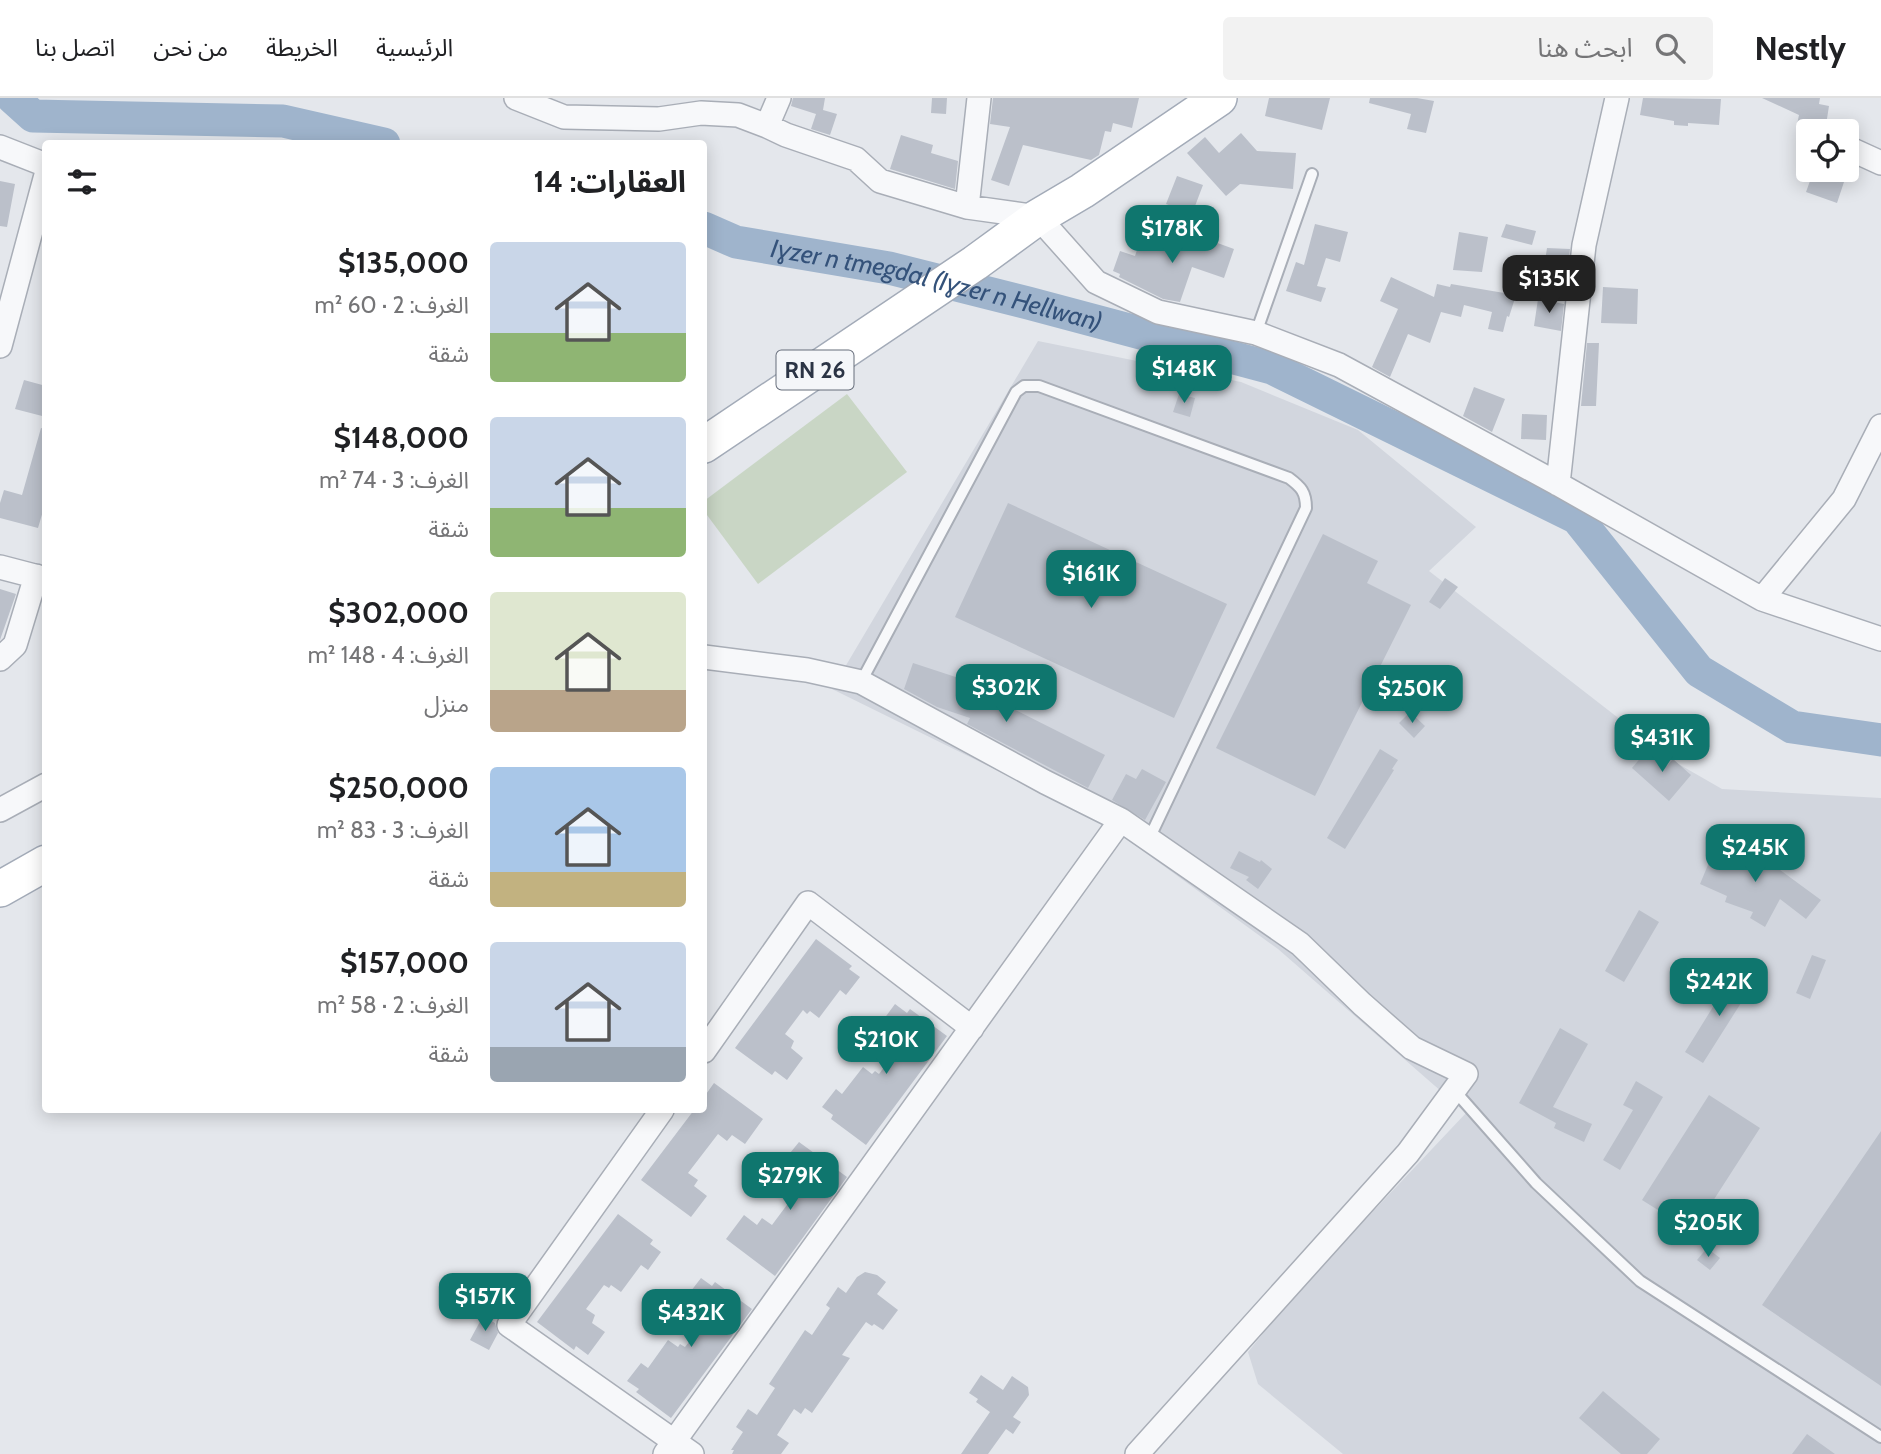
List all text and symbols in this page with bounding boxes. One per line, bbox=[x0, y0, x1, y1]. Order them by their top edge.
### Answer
search box bbox=[1223, 17, 1713, 80]
text: Nestly bbox=[1755, 28, 1846, 68]
icon: search bbox=[1651, 29, 1689, 67]
text: ابحث هنا bbox=[1537, 32, 1633, 64]
text: اتصل بنا bbox=[35, 33, 115, 62]
text: من نحن bbox=[153, 33, 228, 62]
text: الخريطة bbox=[266, 33, 338, 62]
text: الرئيسية bbox=[376, 33, 453, 62]
map controls bbox=[1796, 119, 1859, 182]
button: locate bbox=[1796, 119, 1859, 182]
icon: filters bbox=[63, 163, 101, 201]
text: العقارات: 14 bbox=[533, 163, 686, 200]
pin: $178K bbox=[1123, 206, 1221, 265]
text: $178K bbox=[1141, 214, 1203, 242]
water label: Iɣzer n tmegdal (Iɣzer n Hellwan) bbox=[768, 232, 1106, 338]
text: $135,000 bbox=[338, 244, 469, 281]
pin: $135K bbox=[1500, 256, 1598, 315]
text: $135K bbox=[1519, 264, 1580, 292]
icon: home bbox=[546, 270, 630, 354]
text: الغرف: 2 · 60 m² bbox=[315, 291, 469, 319]
text: شقة bbox=[428, 340, 469, 368]
pin: $148K bbox=[1135, 345, 1233, 405]
road number: RN 26 bbox=[776, 350, 854, 390]
text: $148K bbox=[1152, 354, 1216, 382]
text: $148,000 bbox=[334, 419, 469, 456]
icon: home bbox=[546, 445, 630, 529]
text: الغرف: 3 · 74 m² bbox=[319, 466, 469, 494]
text: شقة bbox=[428, 515, 469, 543]
pin: $161K bbox=[1042, 550, 1140, 610]
text: $161K bbox=[1062, 559, 1120, 587]
text: $302,000 bbox=[328, 594, 469, 631]
icon: home bbox=[546, 620, 630, 704]
text: الغرف: 4 · 148 m² bbox=[308, 641, 469, 669]
pin: $302K bbox=[957, 664, 1055, 724]
pin: $250K bbox=[1363, 666, 1461, 725]
text: $302K bbox=[972, 673, 1040, 701]
text: $250K bbox=[1378, 674, 1446, 702]
text: منزل bbox=[424, 690, 469, 718]
pin: $431K bbox=[1613, 714, 1711, 774]
text: $431K bbox=[1631, 723, 1693, 751]
text: $250,000 bbox=[329, 769, 469, 806]
icon: home bbox=[546, 795, 630, 879]
text: الغرف: 3 · 83 m² bbox=[317, 816, 469, 844]
pin: $245K bbox=[1706, 824, 1804, 884]
text: $245K bbox=[1722, 833, 1788, 861]
text: شقة bbox=[428, 865, 469, 893]
text: $157,000 bbox=[340, 944, 469, 981]
pin: $242K bbox=[1670, 958, 1768, 1018]
text: $242K bbox=[1686, 967, 1752, 995]
icon: home bbox=[546, 970, 630, 1054]
text: الغرف: 2 · 58 m² bbox=[317, 991, 469, 1019]
pin: $210K bbox=[837, 1016, 935, 1076]
text: $210K bbox=[854, 1025, 918, 1053]
text: شقة bbox=[428, 1040, 469, 1068]
pin: $279K bbox=[741, 1152, 839, 1212]
text: $279K bbox=[758, 1161, 822, 1189]
pin: $205K bbox=[1659, 1200, 1757, 1259]
text: $205K bbox=[1674, 1208, 1742, 1236]
pin: $157K bbox=[436, 1274, 534, 1333]
text: $157K bbox=[455, 1282, 515, 1310]
pin: $432K bbox=[642, 1290, 740, 1349]
text: $432K bbox=[658, 1298, 724, 1326]

